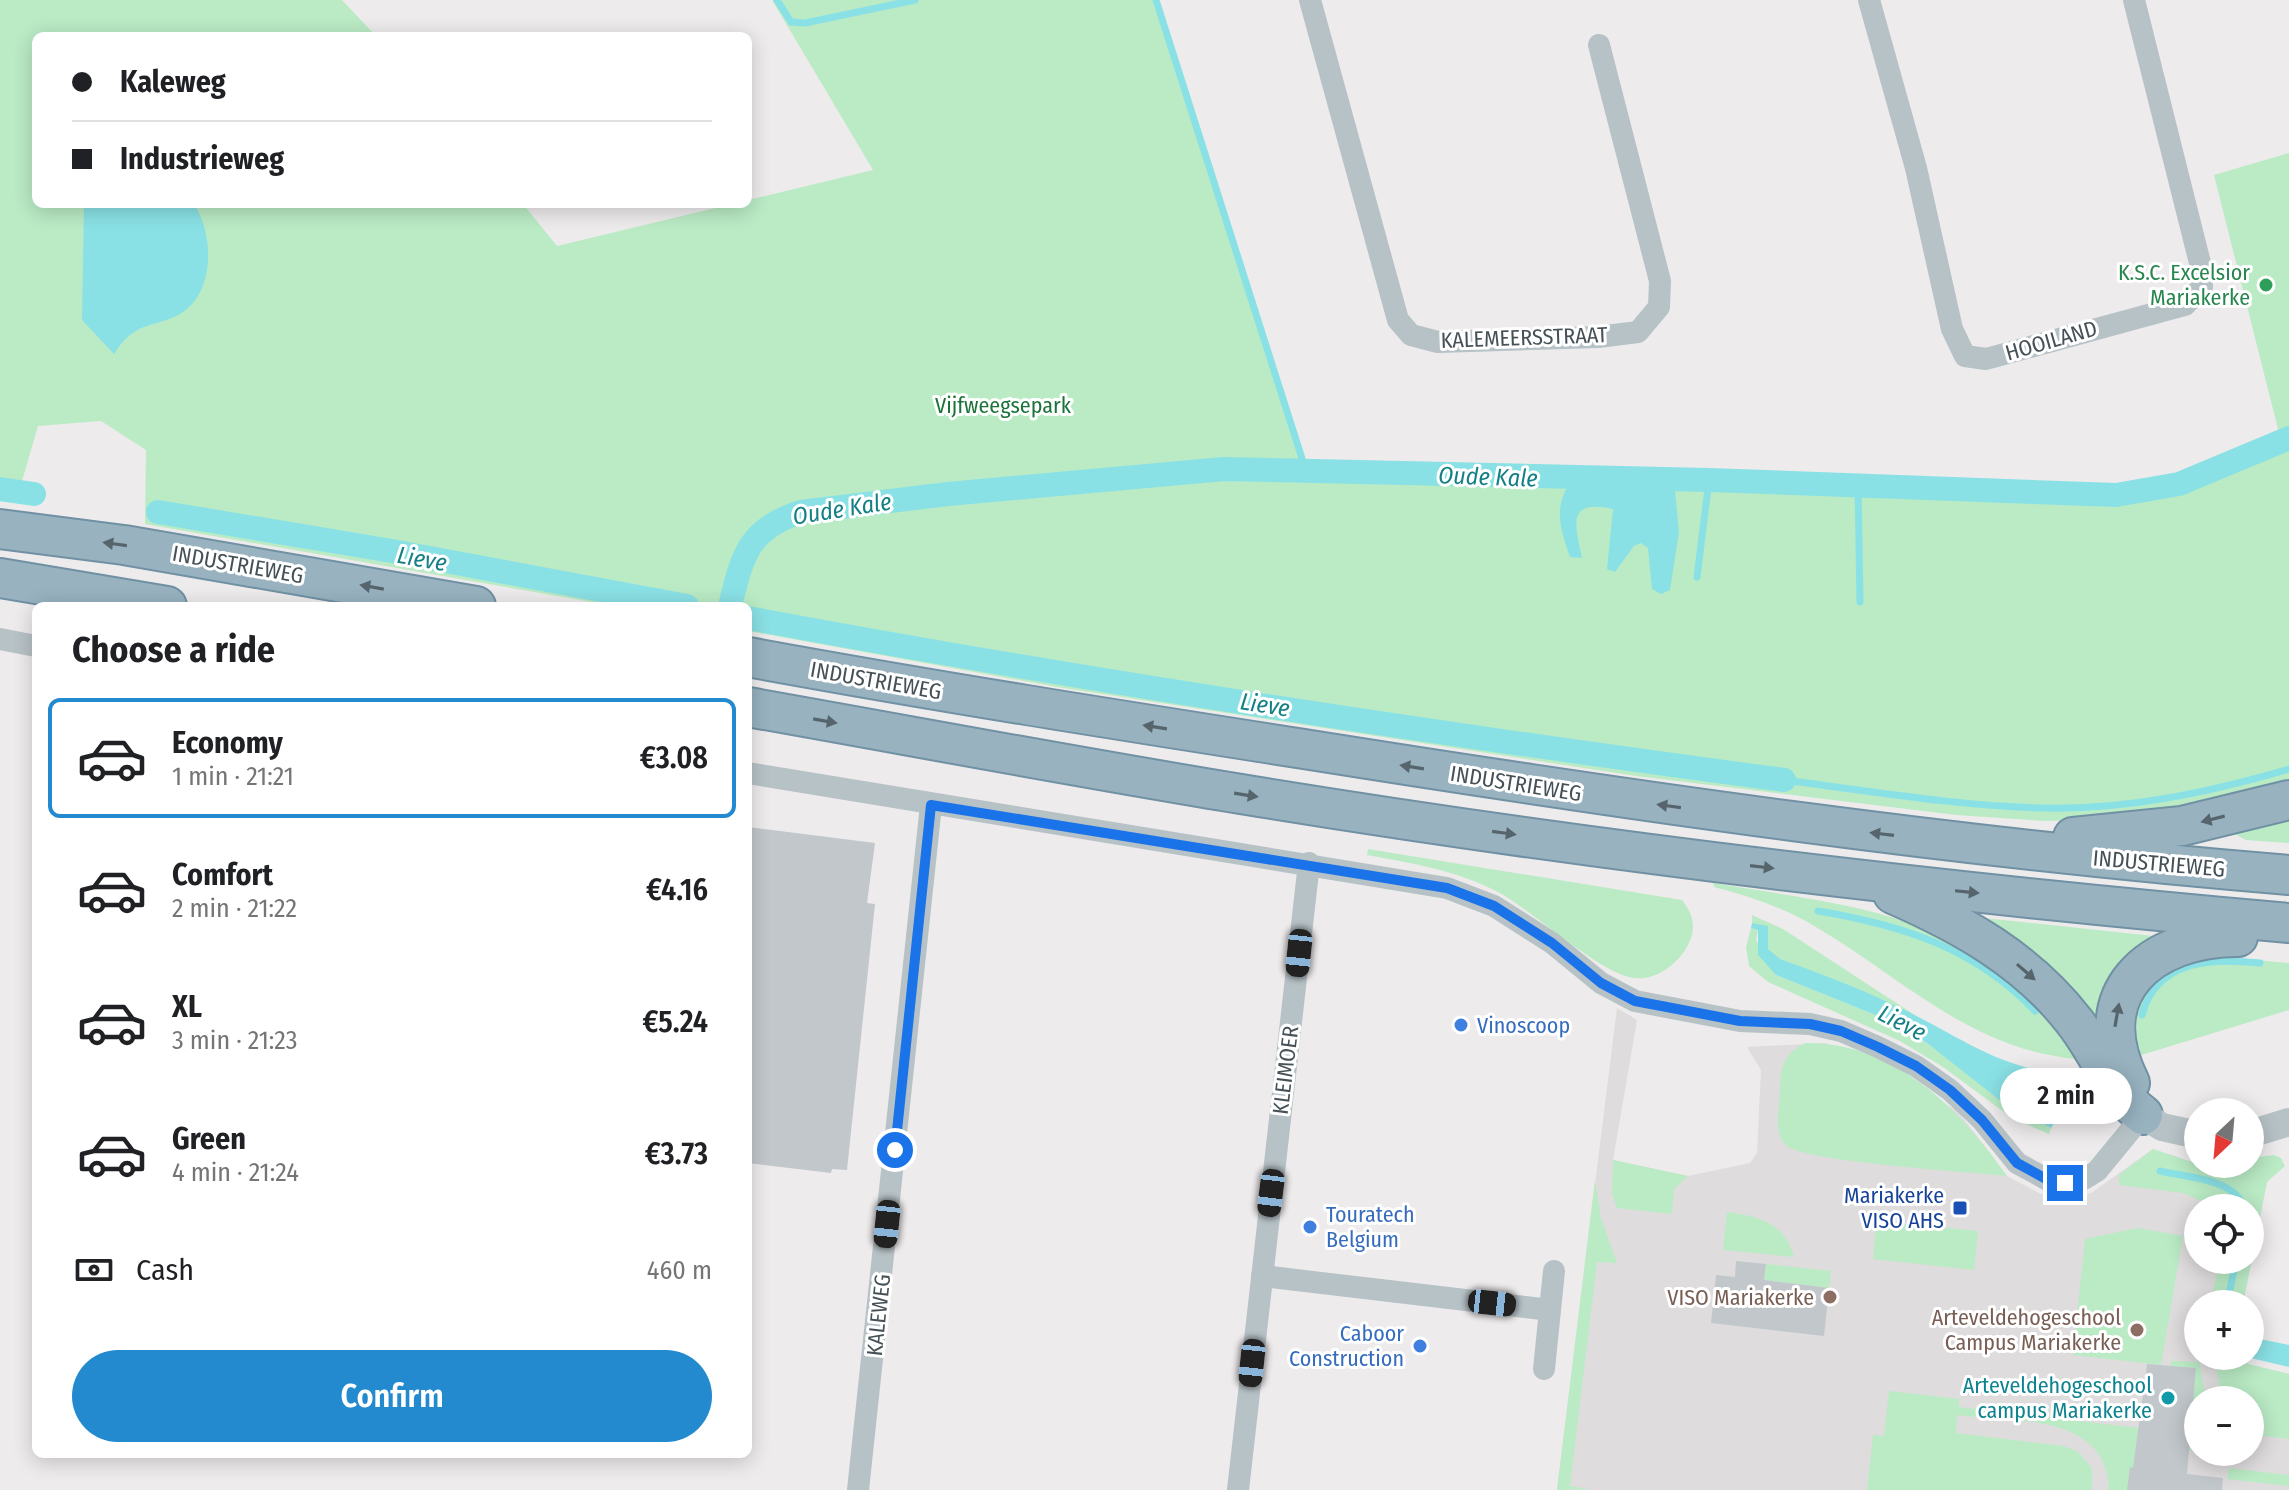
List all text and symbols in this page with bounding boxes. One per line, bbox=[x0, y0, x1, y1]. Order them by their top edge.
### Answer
text: Kaleweg bbox=[120, 64, 226, 100]
text: Industrieweg bbox=[120, 141, 284, 177]
place label: K.S.C. Excelsior Mariakerke bbox=[2118, 259, 2250, 311]
marker: K.S.C. Excelsior Mariakerke bbox=[2257, 276, 2275, 294]
street label: HOOILAND bbox=[2002, 315, 2100, 366]
street label: KALEMEERSSTRAAT bbox=[1440, 321, 1609, 354]
park label: Vijfweegsepark bbox=[935, 392, 1072, 419]
water label: Oude Kale bbox=[1438, 461, 1538, 493]
water label: Oude Kale bbox=[791, 487, 893, 531]
one-way arrow bbox=[102, 537, 127, 550]
street label: INDUSTRIEWEG bbox=[170, 540, 306, 589]
water label: Lieve bbox=[395, 541, 449, 577]
one-way arrow bbox=[359, 580, 384, 592]
text: Choose a ride bbox=[72, 628, 275, 672]
street label: INDUSTRIEWEG bbox=[808, 656, 944, 705]
water label: Lieve bbox=[1238, 687, 1292, 723]
one-way arrow bbox=[813, 715, 838, 727]
one-way arrow bbox=[1143, 720, 1168, 733]
icon: car bbox=[76, 722, 148, 794]
text: Economy bbox=[172, 725, 283, 761]
text: €3.08 bbox=[640, 740, 708, 776]
one-way arrow bbox=[1400, 760, 1425, 772]
street label: INDUSTRIEWEG bbox=[1448, 760, 1583, 807]
text: 1 min · 21:21 bbox=[172, 761, 294, 792]
one-way arrow bbox=[1234, 789, 1259, 802]
one-way arrow bbox=[1656, 799, 1681, 812]
one-way arrow bbox=[2201, 813, 2226, 825]
one-way arrow bbox=[1491, 827, 1516, 840]
one-way arrow bbox=[1869, 827, 1894, 840]
street label: INDUSTRIEWEG bbox=[2092, 844, 2226, 883]
icon: car bbox=[76, 854, 148, 926]
text: Comfort bbox=[172, 857, 273, 893]
one-way arrow bbox=[1750, 861, 1775, 874]
text: €4.16 bbox=[646, 872, 708, 908]
one-way arrow bbox=[1955, 885, 1980, 898]
text: 2 min · 21:22 bbox=[172, 893, 297, 924]
car bbox=[1285, 928, 1313, 978]
one-way arrow bbox=[2016, 963, 2036, 980]
icon: car bbox=[76, 986, 148, 1058]
text: XL bbox=[172, 989, 202, 1025]
water label: Lieve bbox=[1873, 999, 1931, 1047]
one-way arrow bbox=[2112, 1002, 2124, 1027]
text: €5.24 bbox=[642, 1004, 708, 1040]
place label: Vinoscoop bbox=[1477, 1012, 1570, 1039]
marker: Vinoscoop bbox=[1452, 1016, 1470, 1034]
street label: KLEIMOER bbox=[1267, 1024, 1304, 1116]
text: 3 min · 21:23 bbox=[172, 1025, 298, 1056]
callout: 2 min bbox=[1999, 1067, 2131, 1123]
text: 2 min bbox=[2037, 1080, 2095, 1111]
north arrow bbox=[2184, 1098, 2264, 1178]
map controls bbox=[2184, 1098, 2264, 1466]
icon: car bbox=[76, 1118, 148, 1190]
text: Green bbox=[172, 1121, 246, 1157]
route start bbox=[877, 1132, 913, 1168]
text: €3.73 bbox=[645, 1136, 708, 1172]
text: 4 min · 21:24 bbox=[172, 1157, 299, 1188]
route end bbox=[2047, 1165, 2083, 1201]
car bbox=[1256, 1168, 1286, 1218]
place label: Mariakerke VISO AHS bbox=[1844, 1182, 1944, 1234]
button: locate bbox=[2184, 1194, 2264, 1274]
car bbox=[873, 1199, 901, 1249]
marker: Mariakerke VISO AHS bbox=[1951, 1199, 1969, 1217]
place label: Touratech Belgium bbox=[1326, 1201, 1415, 1253]
marker: Touratech Belgium bbox=[1301, 1218, 1319, 1236]
icon: cash bbox=[72, 1248, 116, 1292]
text: Cash bbox=[136, 1252, 194, 1288]
text: 460 m bbox=[647, 1255, 712, 1286]
street label: KALEWEG bbox=[861, 1273, 896, 1357]
place label: VISO Mariakerke bbox=[1667, 1284, 1814, 1311]
marker: VISO Mariakerke bbox=[1821, 1288, 1839, 1306]
car bbox=[1467, 1289, 1517, 1317]
button: + bbox=[2184, 1290, 2264, 1370]
place label: Arteveldehogeschool Campus Mariakerke bbox=[1932, 1304, 2121, 1356]
place label: Caboor Construction bbox=[1289, 1320, 1404, 1372]
marker: Arteveldehogeschool Campus Mariakerke bbox=[2128, 1321, 2146, 1339]
marker: Caboor Construction bbox=[1411, 1337, 1429, 1355]
car bbox=[1238, 1338, 1266, 1388]
button: Confirm bbox=[72, 1350, 712, 1442]
place label: Arteveldehogeschool campus Mariakerke bbox=[1963, 1372, 2152, 1424]
button: − bbox=[2184, 1386, 2264, 1466]
marker: Arteveldehogeschool campus Mariakerke bbox=[2159, 1389, 2177, 1407]

